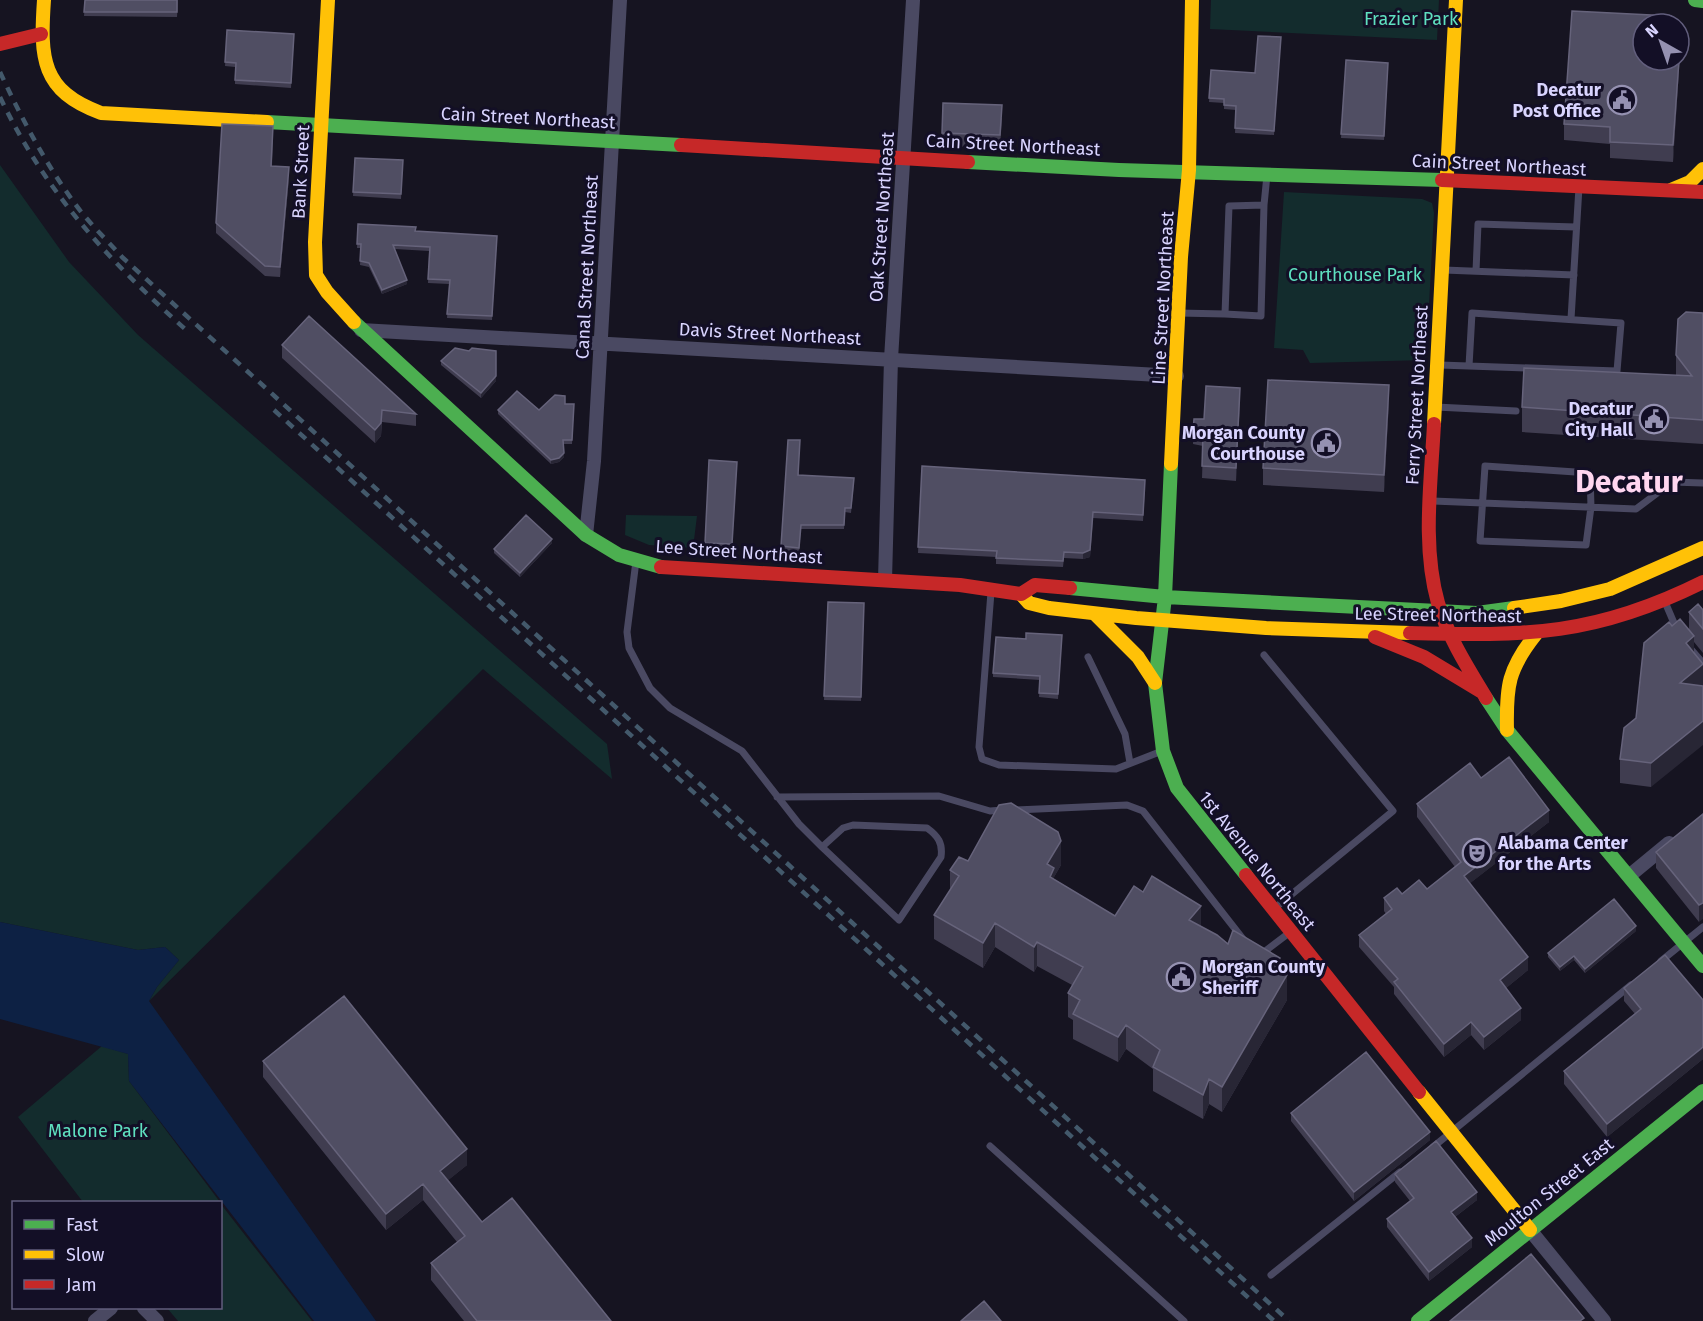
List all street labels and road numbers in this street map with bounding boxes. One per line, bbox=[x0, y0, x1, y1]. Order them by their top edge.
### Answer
street label: Cain Street Northeast bbox=[440, 102, 616, 134]
street label: Bank Street bbox=[288, 124, 314, 220]
street label: Cain Street Northeast bbox=[925, 129, 1101, 161]
street label: Oak Street Northeast bbox=[865, 131, 899, 303]
street label: Cain Street Northeast bbox=[1411, 149, 1587, 181]
street label: Canal Street Northeast bbox=[571, 174, 603, 360]
street label: Line Street Northeast bbox=[1147, 210, 1179, 385]
street label: Ferry Street Northeast bbox=[1401, 304, 1433, 485]
street label: Davis Street Northeast bbox=[678, 318, 862, 350]
street label: Lee Street Northeast bbox=[655, 535, 824, 569]
street label: Lee Street Northeast bbox=[1354, 603, 1522, 627]
street label: 1st Avenue Northeast bbox=[1194, 787, 1320, 936]
street label: Moulton Street East bbox=[1480, 1133, 1618, 1251]

